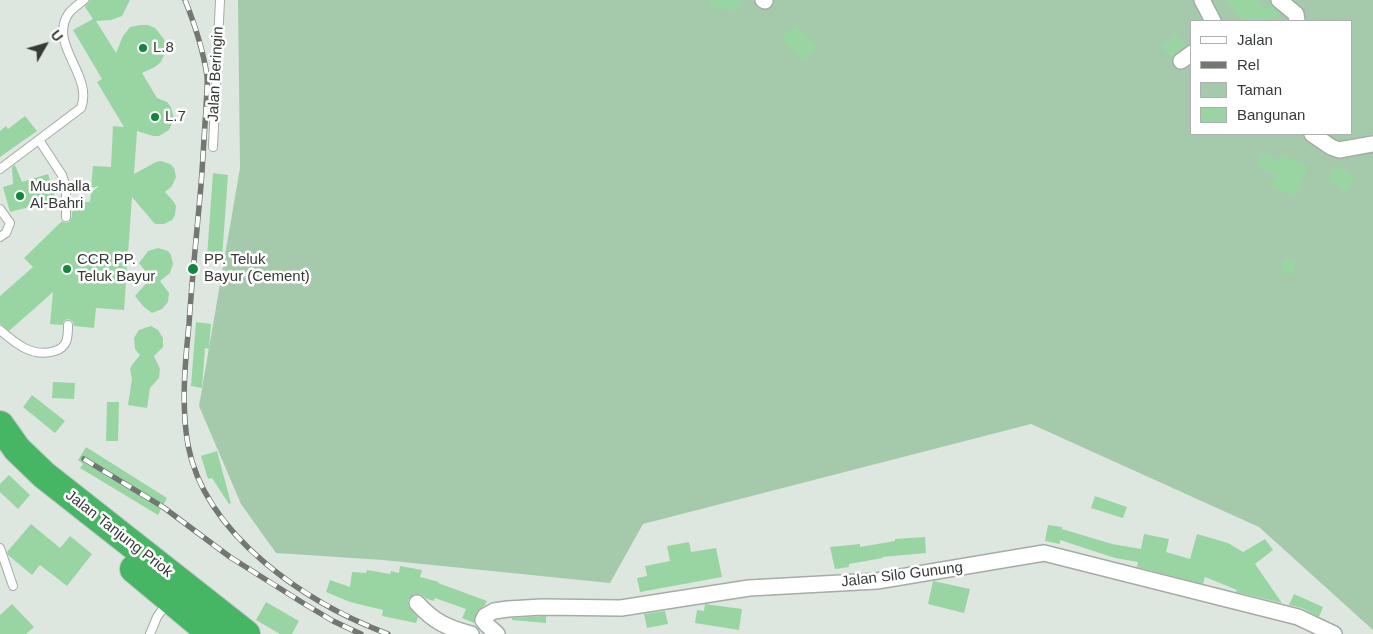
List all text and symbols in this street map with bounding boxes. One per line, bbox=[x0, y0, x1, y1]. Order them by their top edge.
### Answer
north arrow bbox=[20, 20, 70, 70]
legend bbox=[1190, 20, 1353, 135]
street label: Jalan Beringin bbox=[205, 26, 227, 122]
text: U bbox=[47, 27, 66, 45]
text: Jalan bbox=[1237, 31, 1273, 48]
place label: L.8 bbox=[153, 39, 174, 57]
marker: L.8 bbox=[137, 42, 149, 54]
text: Rel bbox=[1237, 56, 1260, 73]
text: Taman bbox=[1237, 81, 1282, 98]
text: Bangunan bbox=[1237, 106, 1305, 123]
place label: L.7 bbox=[165, 108, 186, 126]
marker: L.7 bbox=[149, 111, 161, 123]
place label: Mushalla Al-Bahri bbox=[30, 178, 90, 213]
marker: Mushalla Al-Bahri bbox=[14, 190, 26, 202]
place label: CCR PP. Teluk Bayur bbox=[77, 251, 155, 286]
place label: PP. Teluk Bayur (Cement) bbox=[204, 251, 310, 286]
marker: PP. Teluk Bayur (Cement) bbox=[186, 262, 200, 276]
marker: CCR PP. Teluk Bayur bbox=[61, 263, 73, 275]
street label: Jalan Tanjung Priok bbox=[62, 487, 176, 581]
street label: Jalan Silo Gunung bbox=[840, 559, 964, 591]

